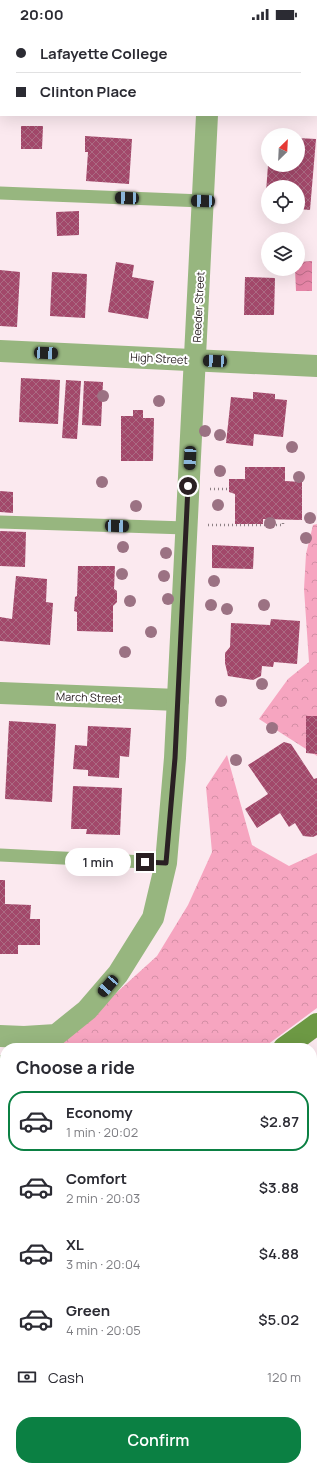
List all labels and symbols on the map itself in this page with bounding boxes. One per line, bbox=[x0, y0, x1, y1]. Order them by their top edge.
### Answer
north arrow bbox=[261, 128, 305, 172]
car bbox=[115, 192, 139, 204]
car bbox=[191, 195, 215, 207]
street label: Reeder Street bbox=[189, 271, 207, 343]
car bbox=[34, 346, 58, 360]
street label: High Street bbox=[130, 349, 188, 367]
car bbox=[203, 354, 227, 368]
car bbox=[183, 446, 197, 470]
route start bbox=[179, 477, 197, 495]
car bbox=[105, 520, 129, 532]
street label: March Street bbox=[56, 688, 122, 706]
callout: 1 min bbox=[65, 848, 131, 876]
route end bbox=[136, 853, 154, 871]
car bbox=[96, 973, 120, 999]

